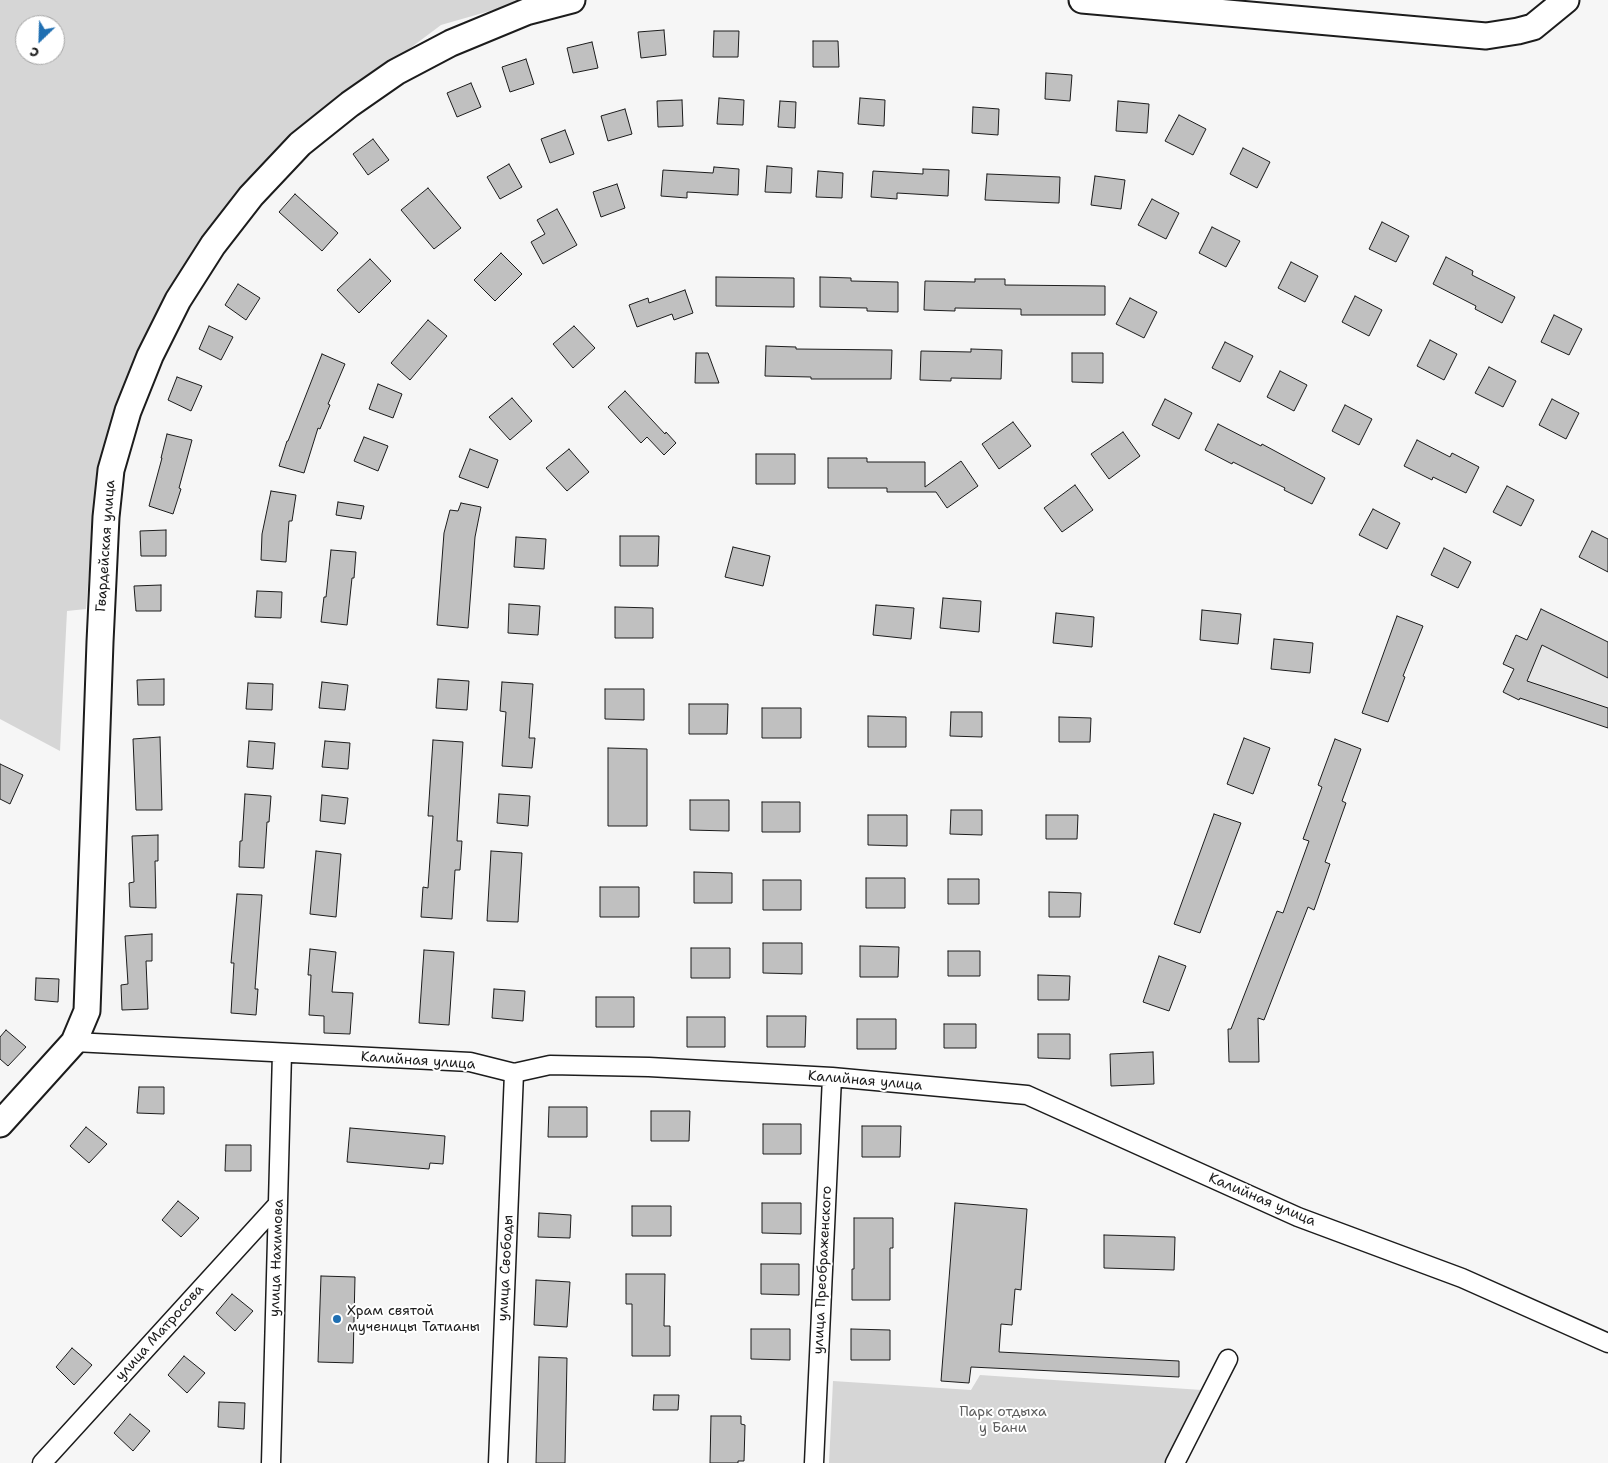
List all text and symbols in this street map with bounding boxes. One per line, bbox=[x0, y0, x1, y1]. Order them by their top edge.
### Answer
north arrow bbox=[15, 15, 65, 65]
text: С bbox=[27, 43, 42, 63]
street label: Гвардейская улица bbox=[93, 479, 119, 613]
street label: Калийная улица bbox=[360, 1049, 476, 1073]
street label: Калийная улица bbox=[807, 1068, 923, 1094]
street label: Калийная улица bbox=[1206, 1170, 1318, 1230]
street label: улица Преображенского bbox=[810, 1185, 836, 1355]
street label: улица Нахимова bbox=[267, 1199, 287, 1317]
street label: улица Свободы bbox=[495, 1214, 517, 1322]
street label: улица Матросова bbox=[112, 1281, 208, 1385]
place label: Храм святой мученицы Татианы bbox=[347, 1303, 480, 1335]
marker: Храм святой мученицы Татианы bbox=[331, 1313, 343, 1325]
park label: Парк отдыха у Бани bbox=[959, 1404, 1047, 1436]

